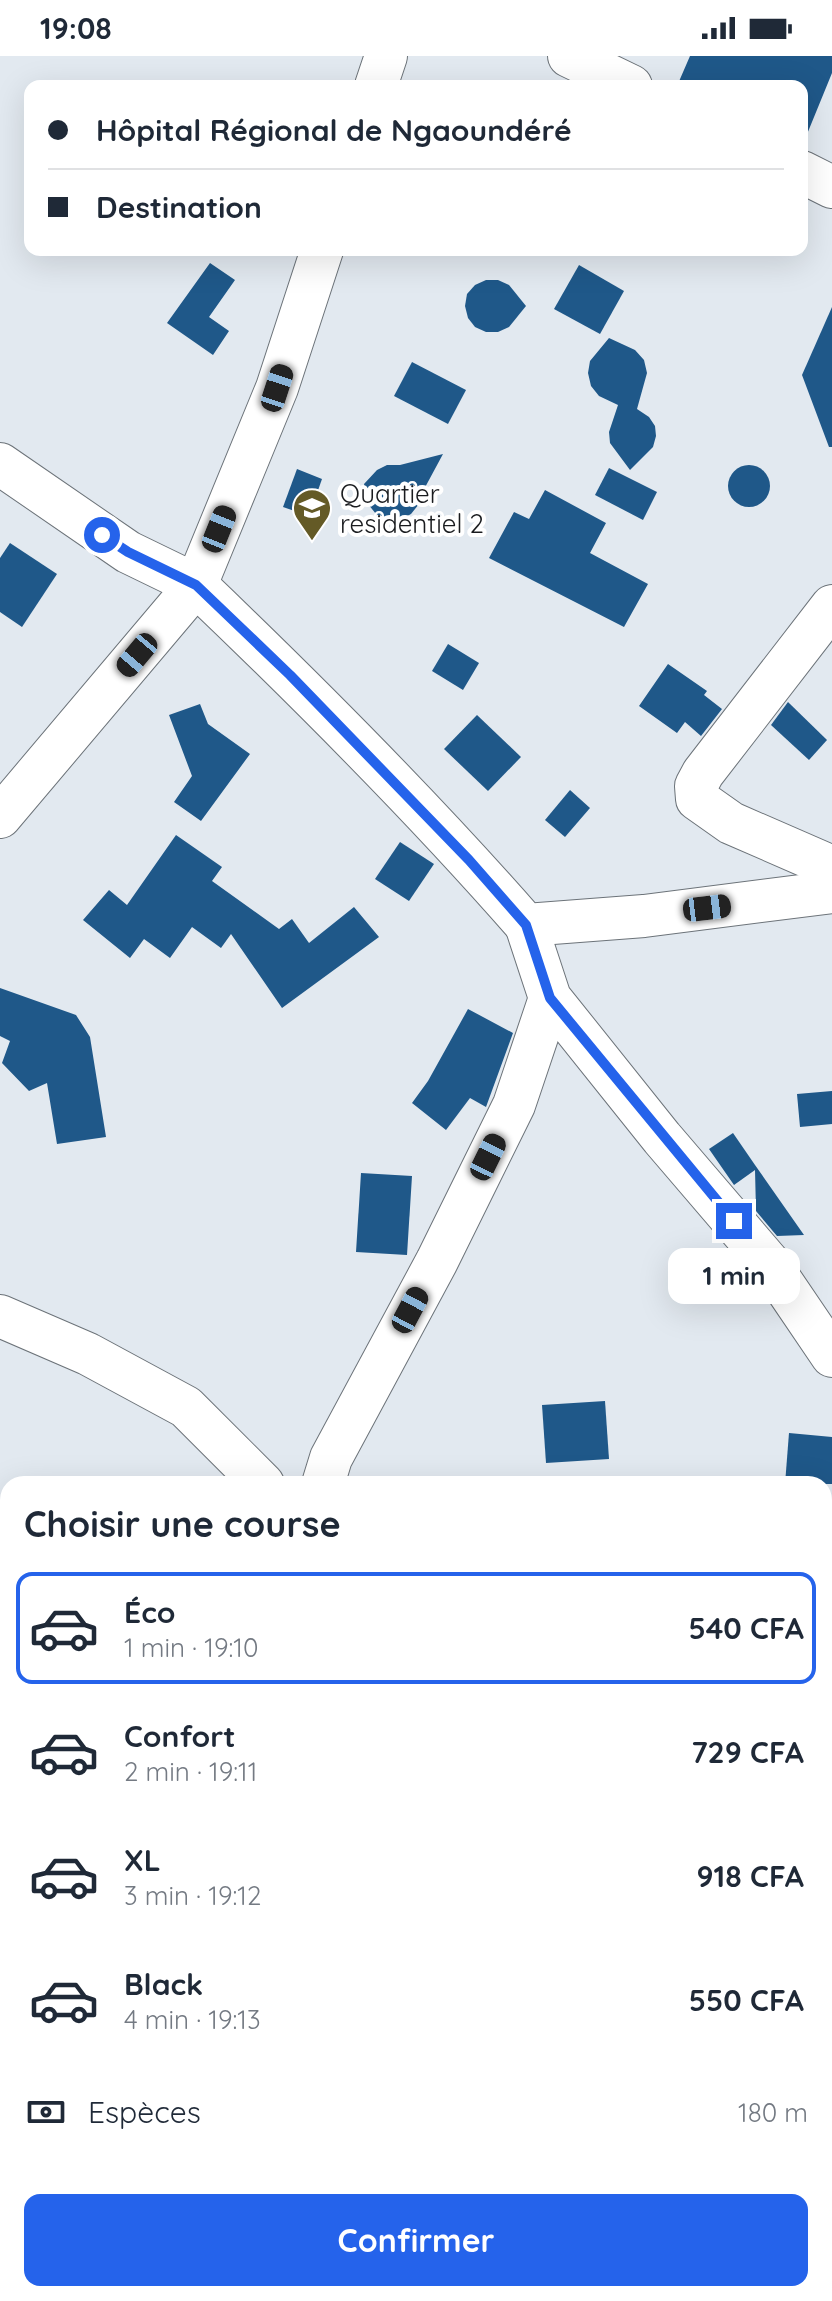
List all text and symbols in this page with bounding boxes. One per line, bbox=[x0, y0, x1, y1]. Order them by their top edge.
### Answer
text: 19:08 bbox=[40, 9, 112, 47]
text: Hôpital Régional de Ngaoundéré bbox=[96, 111, 572, 149]
text: Destination bbox=[96, 188, 262, 226]
car bbox=[258, 361, 296, 415]
place label: Quartier residentiel 2 bbox=[340, 477, 484, 540]
school or university icon: Quartier residentiel 2 bbox=[291, 487, 333, 542]
car bbox=[199, 502, 239, 556]
route start bbox=[84, 517, 120, 553]
car bbox=[112, 629, 162, 681]
car bbox=[682, 893, 732, 923]
car bbox=[467, 1130, 509, 1184]
route end bbox=[716, 1203, 752, 1239]
callout: 1 min bbox=[668, 1249, 800, 1305]
text: 1 min bbox=[703, 1259, 766, 1292]
car bbox=[388, 1283, 432, 1337]
text: Choisir une course bbox=[24, 1501, 341, 1546]
icon: car bbox=[28, 1592, 100, 1664]
text: Éco bbox=[124, 1593, 175, 1631]
text: 540 CFA bbox=[688, 1609, 804, 1647]
text: 1 min · 19:10 bbox=[124, 1631, 258, 1664]
icon: car bbox=[28, 1716, 100, 1788]
text: Confort bbox=[124, 1717, 236, 1755]
text: 729 CFA bbox=[691, 1733, 804, 1771]
text: 2 min · 19:11 bbox=[124, 1755, 257, 1788]
icon: car bbox=[28, 1840, 100, 1912]
text: XL bbox=[124, 1841, 161, 1879]
text: 918 CFA bbox=[697, 1857, 804, 1895]
text: 3 min · 19:12 bbox=[124, 1879, 261, 1912]
icon: car bbox=[28, 1964, 100, 2036]
text: Black bbox=[124, 1965, 203, 2003]
text: 550 CFA bbox=[689, 1981, 804, 2019]
text: 4 min · 19:13 bbox=[124, 2003, 261, 2036]
icon: cash bbox=[24, 2090, 68, 2134]
text: Espèces bbox=[88, 2093, 201, 2131]
text: 180 m bbox=[738, 2096, 808, 2129]
button: Confirmer bbox=[24, 2194, 808, 2286]

